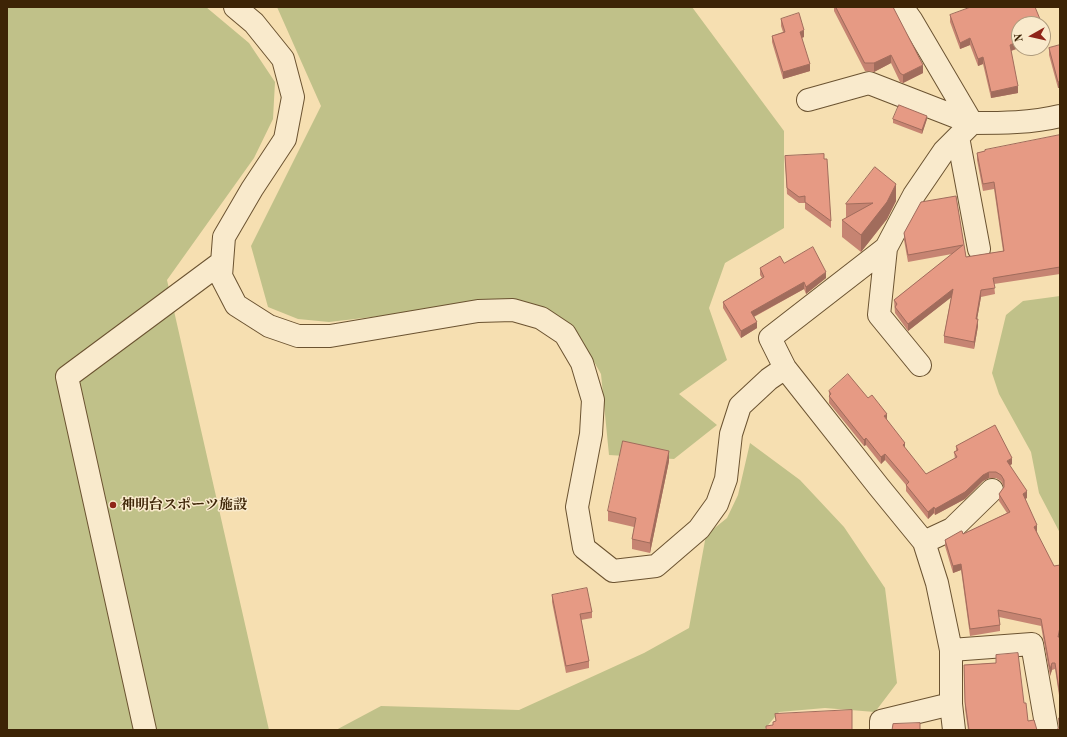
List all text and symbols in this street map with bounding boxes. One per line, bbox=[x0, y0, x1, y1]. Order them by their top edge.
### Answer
north arrow bbox=[1011, 16, 1051, 56]
text: N bbox=[1014, 33, 1026, 43]
place label: 神明台スポーツ施設 bbox=[121, 497, 247, 513]
marker: 神明台スポーツ施設 bbox=[108, 500, 118, 510]

